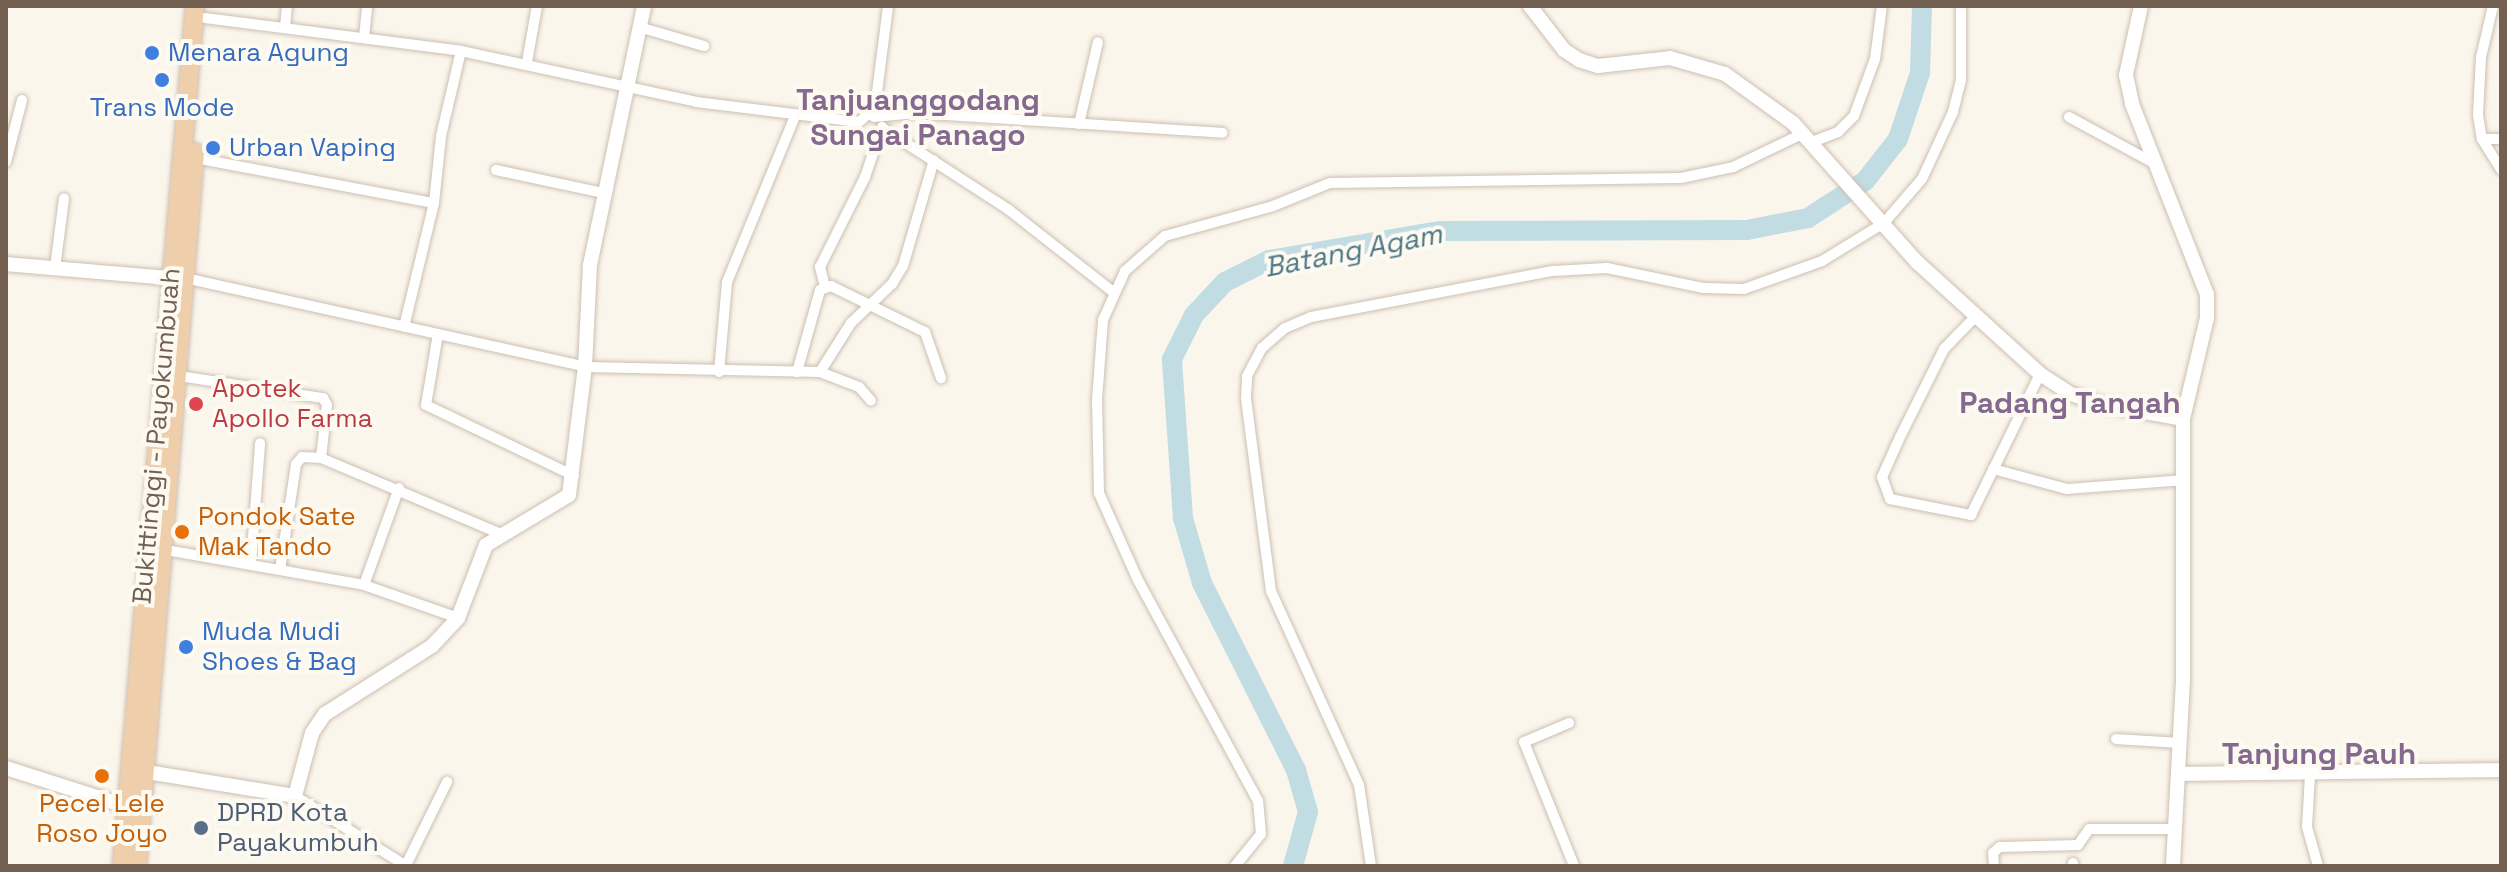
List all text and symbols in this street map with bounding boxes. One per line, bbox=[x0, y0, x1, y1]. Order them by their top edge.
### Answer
place label: Menara Agung bbox=[168, 37, 349, 69]
marker: Menara Agung bbox=[143, 44, 161, 62]
marker: Trans Mode bbox=[153, 71, 171, 89]
district label: Tanjuanggodang Sungai Panago bbox=[796, 82, 1040, 152]
place label: Trans Mode bbox=[90, 92, 234, 124]
place label: Urban Vaping bbox=[229, 132, 396, 164]
marker: Urban Vaping bbox=[204, 139, 222, 157]
water label: Batang Agam bbox=[1261, 216, 1445, 284]
street label: Bukittinggi - Payokumbuah bbox=[127, 266, 187, 606]
place label: Apotek Apollo Farma bbox=[212, 373, 373, 434]
district label: Padang Tangah bbox=[1959, 385, 2181, 421]
marker: Apotek Apollo Farma bbox=[187, 395, 205, 413]
place label: Pondok Sate Mak Tando bbox=[198, 501, 356, 562]
marker: Pondok Sate Mak Tando bbox=[173, 523, 191, 541]
place label: Muda Mudi Shoes & Bag bbox=[202, 616, 357, 678]
marker: Muda Mudi Shoes & Bag bbox=[177, 638, 195, 656]
district label: Tanjung Pauh bbox=[2222, 736, 2416, 772]
marker: Pecel Lele Roso Joyo bbox=[93, 767, 111, 785]
place label: Pecel Lele Roso Joyo bbox=[36, 788, 168, 850]
place label: DPRD Kota Payakumbuh bbox=[217, 797, 379, 858]
marker: DPRD Kota Payakumbuh bbox=[192, 819, 210, 837]

